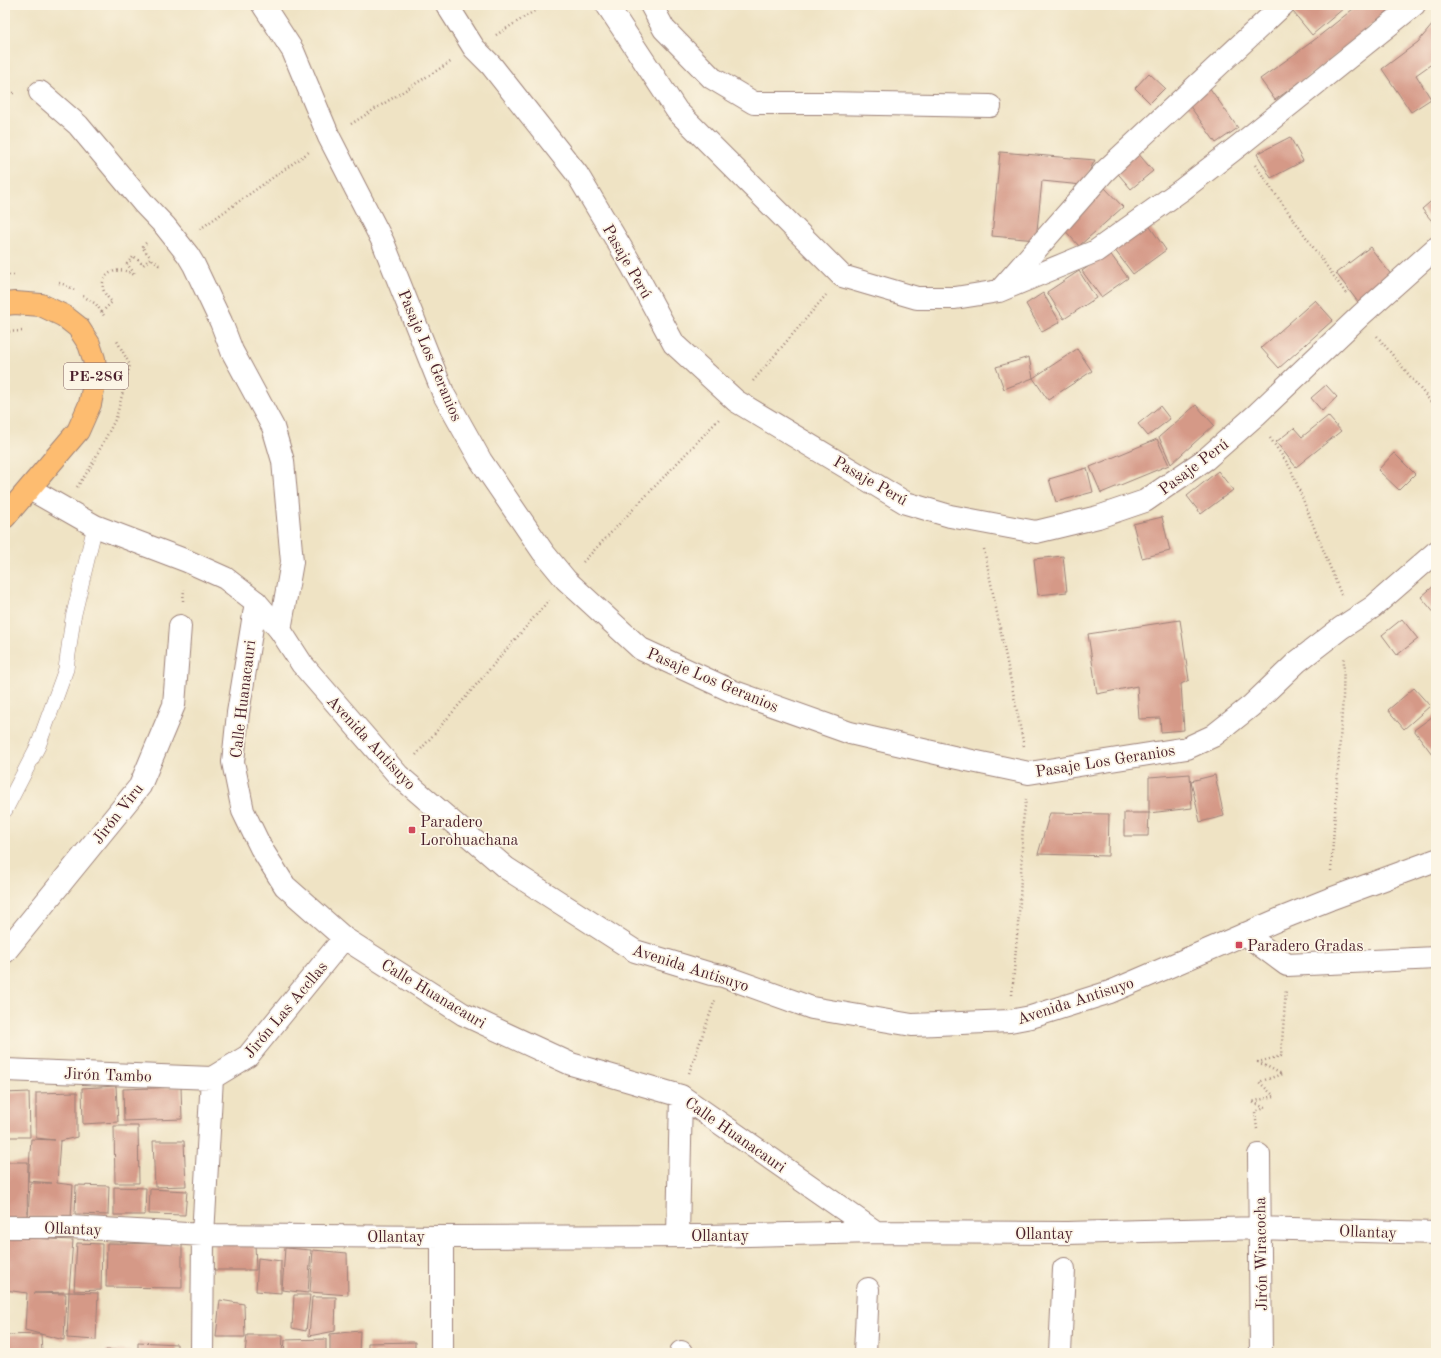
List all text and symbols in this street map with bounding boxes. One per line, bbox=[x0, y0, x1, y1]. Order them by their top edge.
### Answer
street label: Pasaje Perú bbox=[599, 222, 654, 302]
street label: Pasaje Los Geranios bbox=[394, 288, 464, 424]
road number: PE-28G bbox=[64, 363, 128, 389]
street label: Pasaje Perú bbox=[1156, 436, 1232, 499]
street label: Pasaje Perú bbox=[830, 454, 910, 509]
street label: Calle Huanacauri bbox=[229, 639, 259, 759]
street label: Pasaje Los Geranios bbox=[644, 646, 780, 716]
street label: Avenida Antisuyo bbox=[323, 693, 418, 793]
street label: Pasaje Los Geranios bbox=[1034, 743, 1176, 781]
street label: Jirón Viru bbox=[90, 781, 147, 847]
place label: Paradero Lorohuachana bbox=[420, 815, 519, 849]
marker: Paradero Lorohuachana bbox=[407, 825, 417, 835]
place label: Paradero Gradas bbox=[1247, 939, 1363, 955]
marker: Paradero Gradas bbox=[1234, 940, 1244, 950]
street label: Avenida Antisuyo bbox=[630, 942, 751, 995]
street label: Calle Huanacauri bbox=[378, 957, 488, 1032]
street label: Jirón Las Accllas bbox=[242, 959, 331, 1062]
street label: Avenida Antisuyo bbox=[1015, 975, 1136, 1028]
street label: Jirón Tambo bbox=[64, 1066, 152, 1086]
street label: Calle Huanacauri bbox=[682, 1095, 788, 1176]
street label: Jirón Wiracocha bbox=[1253, 1197, 1271, 1311]
street label: Ollantay bbox=[44, 1221, 103, 1239]
street label: Ollantay bbox=[1339, 1224, 1398, 1242]
street label: Ollantay bbox=[1015, 1227, 1074, 1243]
street label: Ollantay bbox=[691, 1229, 750, 1245]
street label: Ollantay bbox=[367, 1230, 426, 1246]

